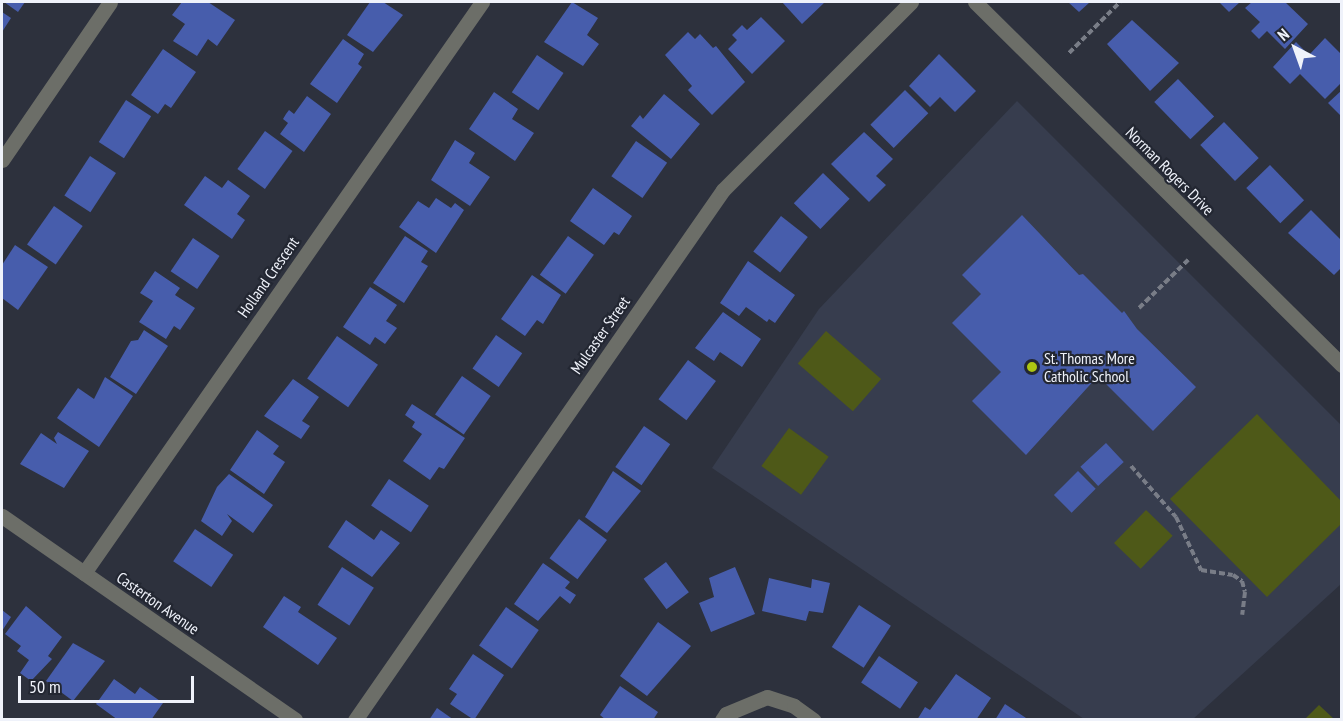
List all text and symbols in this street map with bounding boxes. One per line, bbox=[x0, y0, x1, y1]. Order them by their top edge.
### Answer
north arrow bbox=[1265, 18, 1325, 78]
text: N bbox=[1273, 24, 1293, 45]
street label: Norman Rogers Drive bbox=[1122, 123, 1218, 219]
street label: Holland Crescent bbox=[233, 233, 303, 321]
street label: Mulcaster Street bbox=[566, 293, 634, 377]
place label: St. Thomas More Catholic School bbox=[1044, 348, 1136, 386]
marker: St. Thomas More Catholic School bbox=[1025, 360, 1039, 374]
street label: Casterton Avenue bbox=[113, 567, 203, 639]
scale bar bbox=[21, 664, 196, 702]
text: 50 m bbox=[29, 675, 61, 698]

